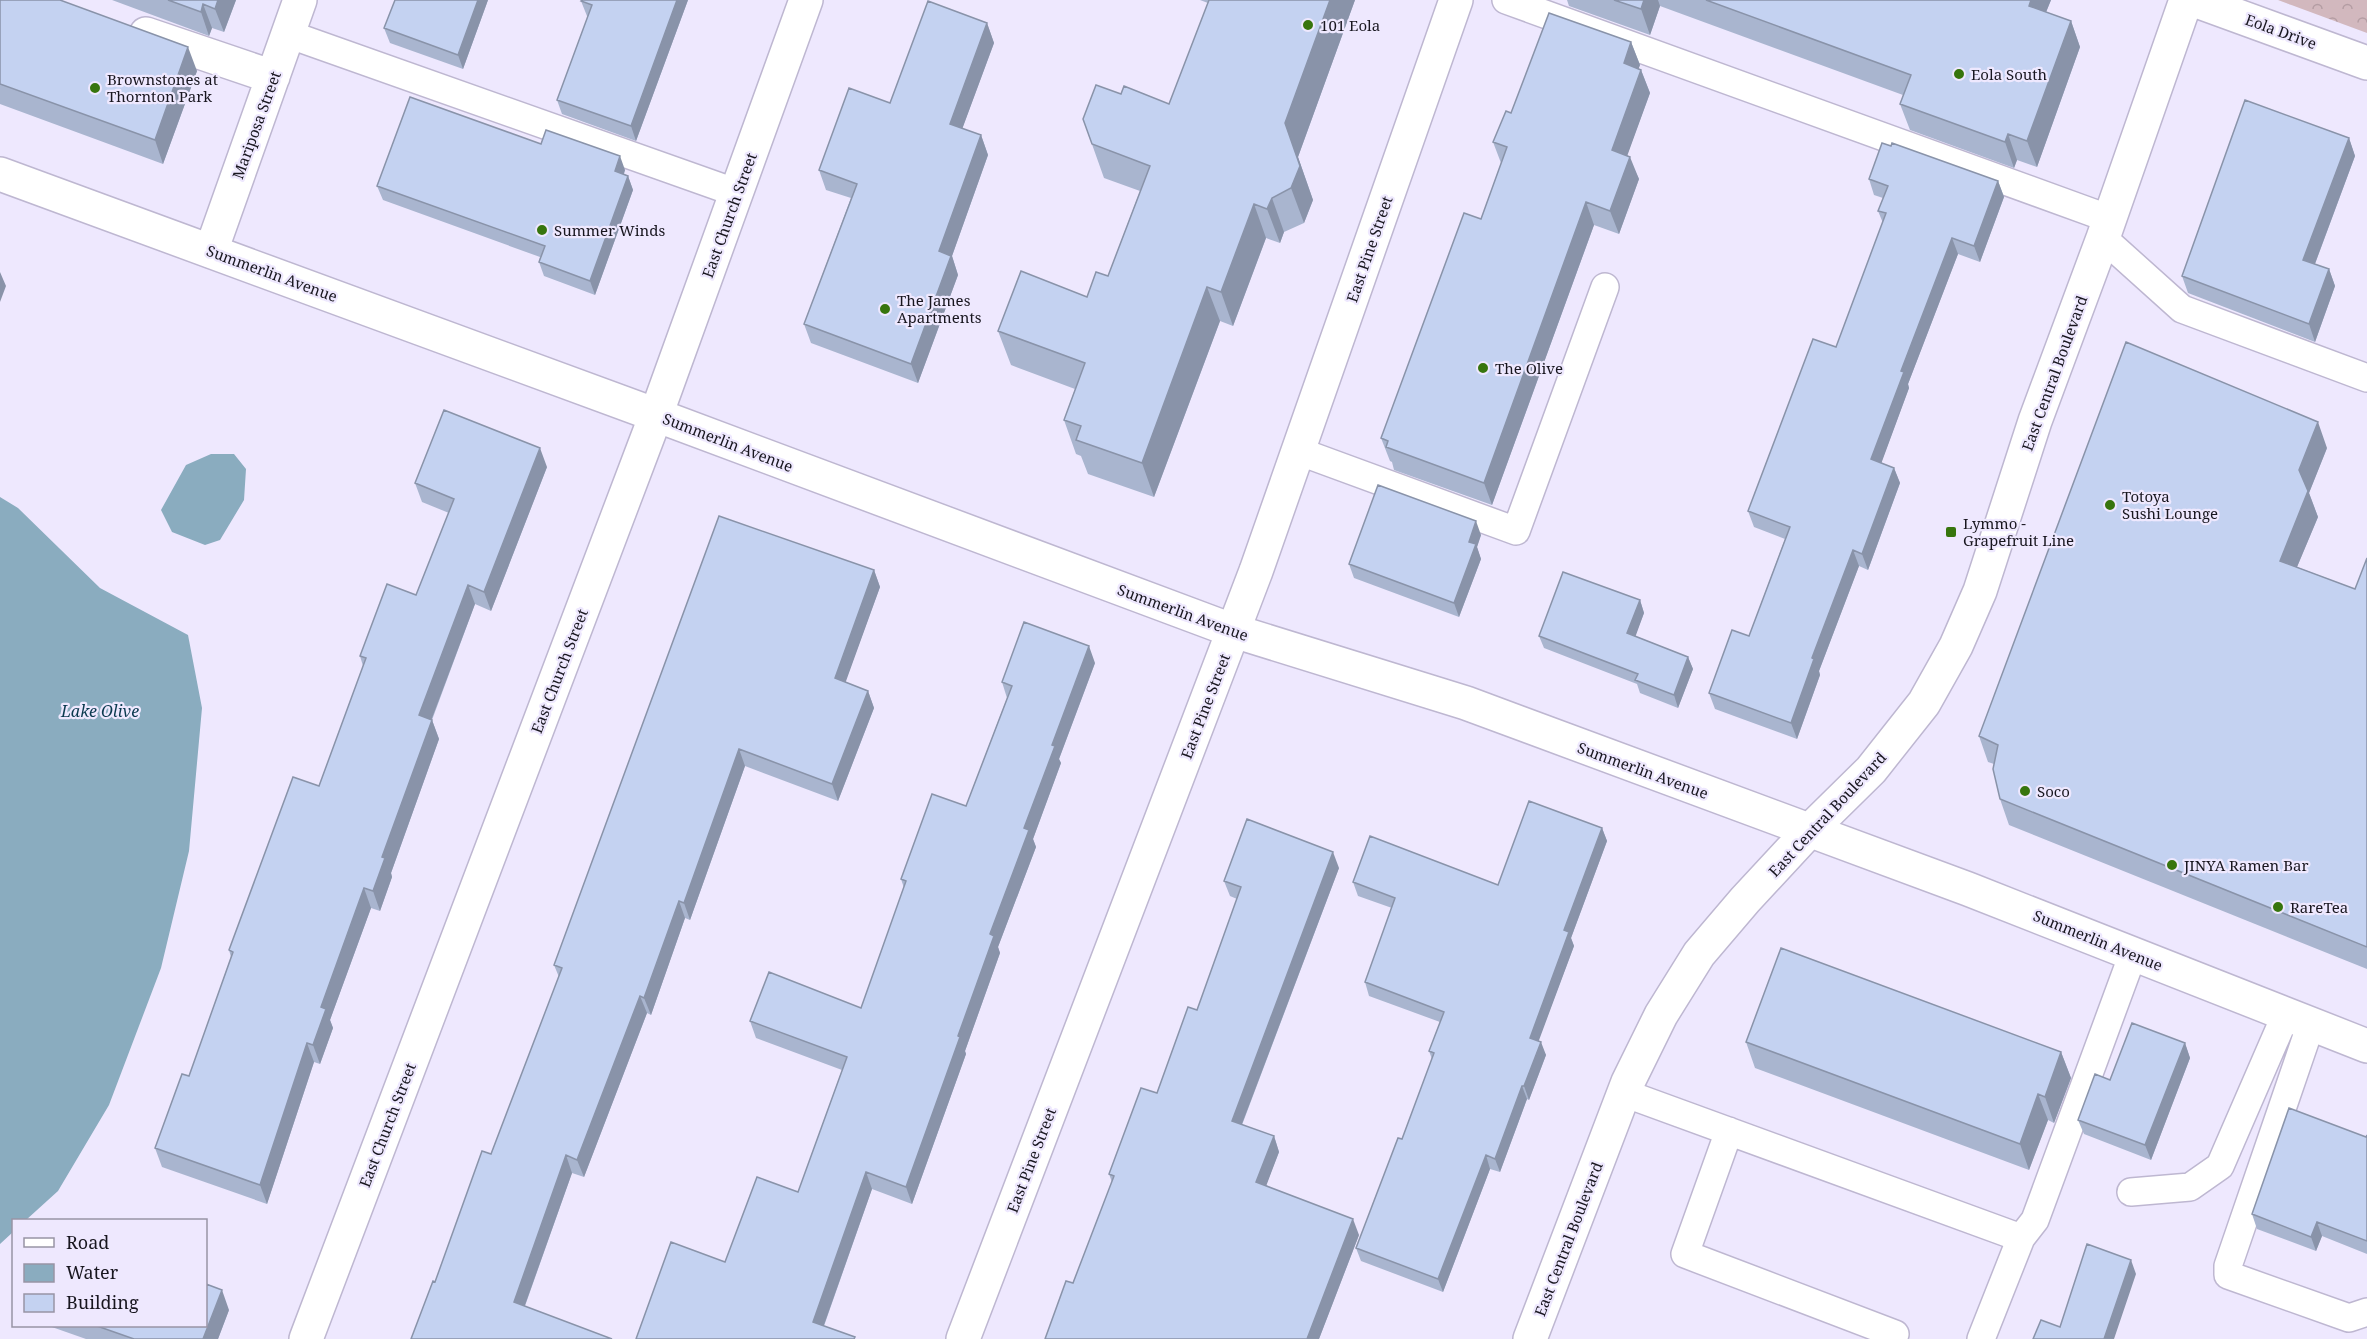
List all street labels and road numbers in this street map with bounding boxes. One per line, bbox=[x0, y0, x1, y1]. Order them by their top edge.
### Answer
street label: Eola Drive bbox=[2243, 9, 2319, 53]
street label: Mariposa Street bbox=[227, 68, 285, 182]
street label: East Church Street bbox=[697, 150, 761, 280]
street label: East Pine Street bbox=[1341, 193, 1397, 305]
street label: Summerlin Avenue bbox=[204, 240, 340, 306]
street label: East Central Boulevard bbox=[2017, 293, 2091, 453]
street label: Summerlin Avenue bbox=[660, 408, 796, 476]
street label: Summerlin Avenue bbox=[1115, 579, 1251, 645]
street label: East Church Street bbox=[526, 606, 592, 736]
street label: East Pine Street bbox=[1176, 651, 1234, 761]
street label: Summerlin Avenue bbox=[1575, 737, 1711, 803]
street label: East Central Boulevard bbox=[1764, 747, 1890, 881]
street label: Summerlin Avenue bbox=[2030, 905, 2166, 975]
street label: East Church Street bbox=[354, 1060, 420, 1190]
street label: East Pine Street bbox=[1002, 1105, 1060, 1215]
street label: East Central Boulevard bbox=[1529, 1159, 1607, 1319]

